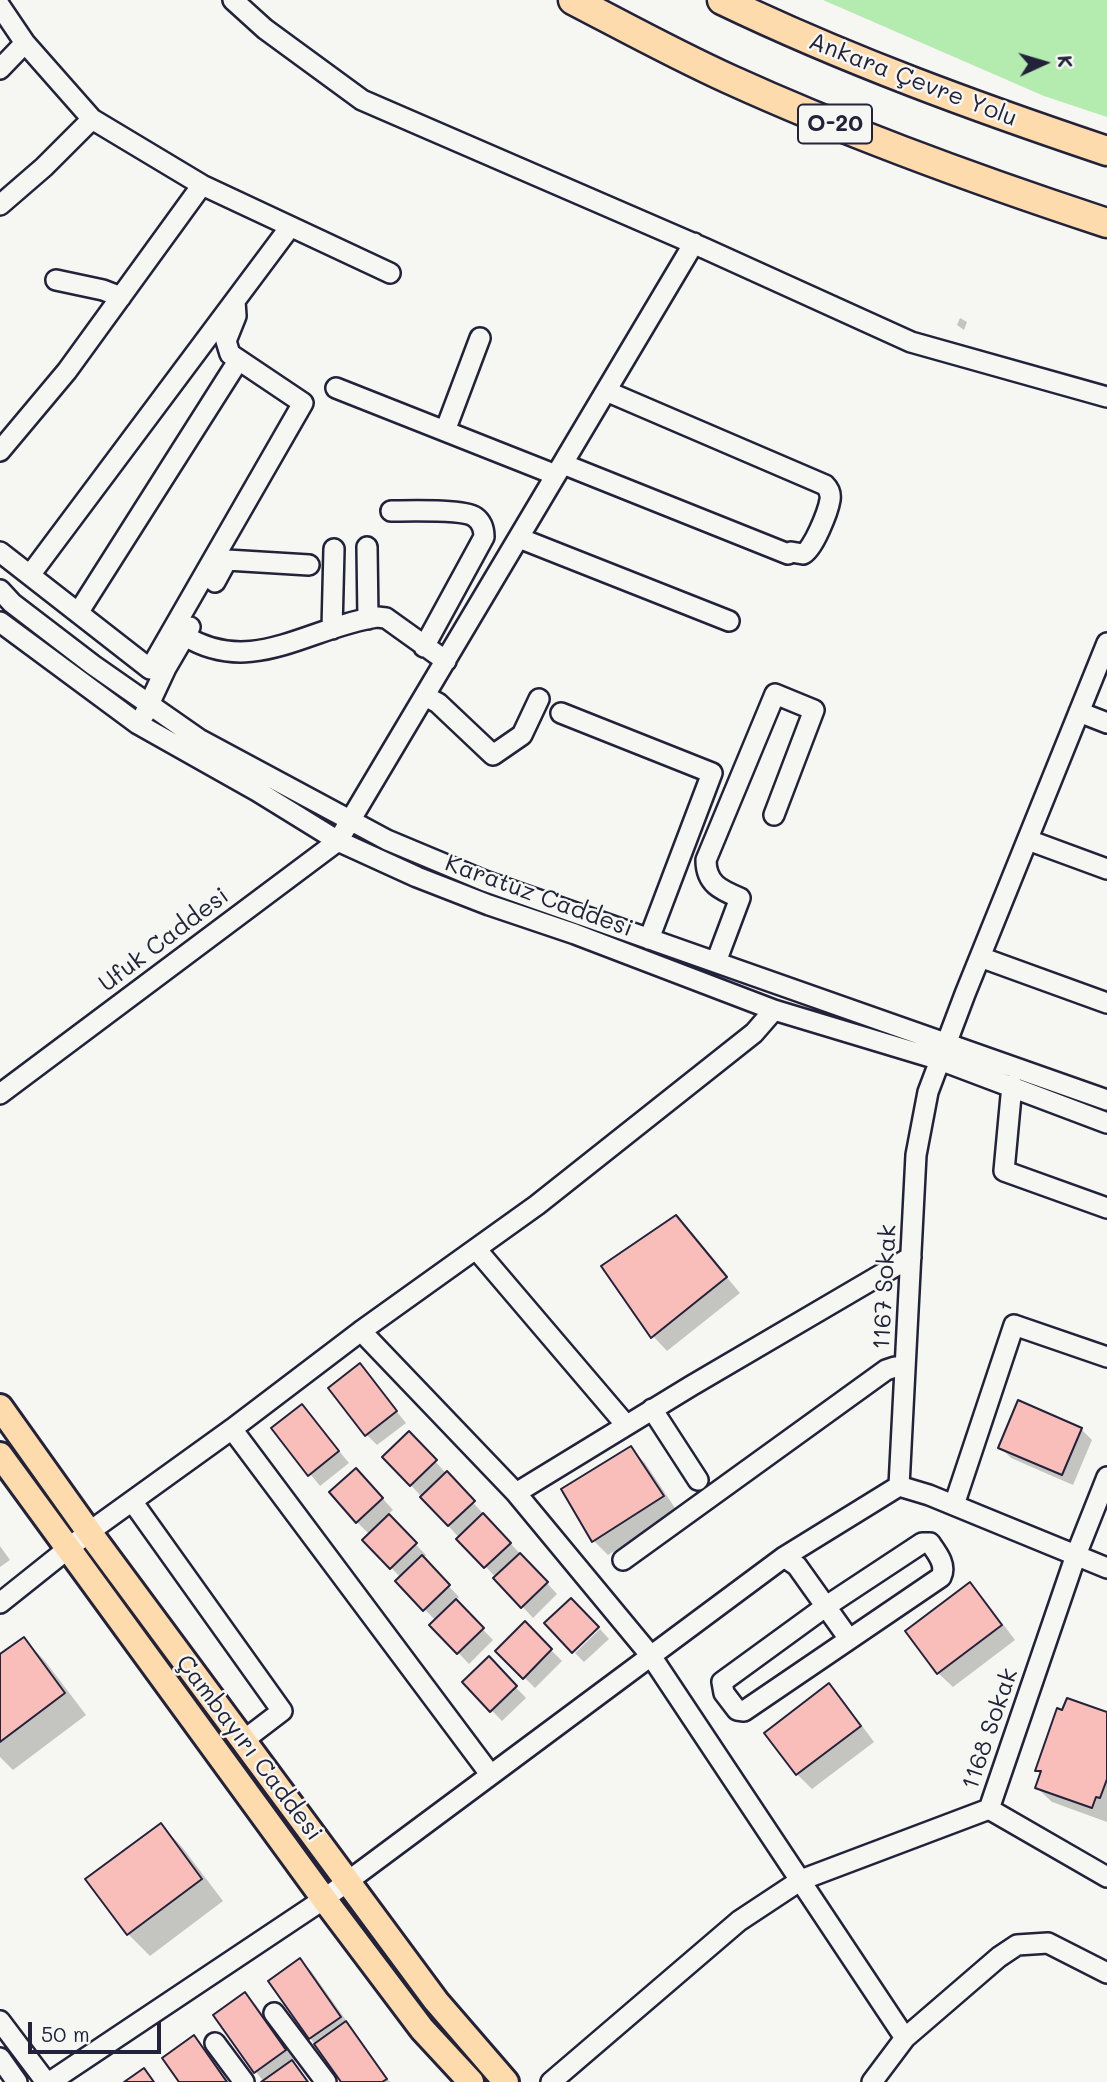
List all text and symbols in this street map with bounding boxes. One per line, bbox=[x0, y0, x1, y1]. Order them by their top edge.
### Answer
street label: Ankara Çevre Yolu bbox=[805, 27, 1021, 133]
north arrow bbox=[1009, 28, 1079, 98]
text: K bbox=[1053, 54, 1078, 69]
road number: O-20 bbox=[798, 105, 872, 144]
street label: Karatuz Caddesi bbox=[441, 849, 637, 943]
street label: Ufuk Caddesi bbox=[93, 882, 235, 998]
street label: 1167 Sokak bbox=[867, 1224, 903, 1350]
street label: Çambayırı Caddesi bbox=[170, 1649, 328, 1847]
street label: 1168 Sokak bbox=[956, 1665, 1024, 1793]
scale bar bbox=[32, 2008, 164, 2052]
text: 50 m bbox=[41, 2020, 90, 2047]

